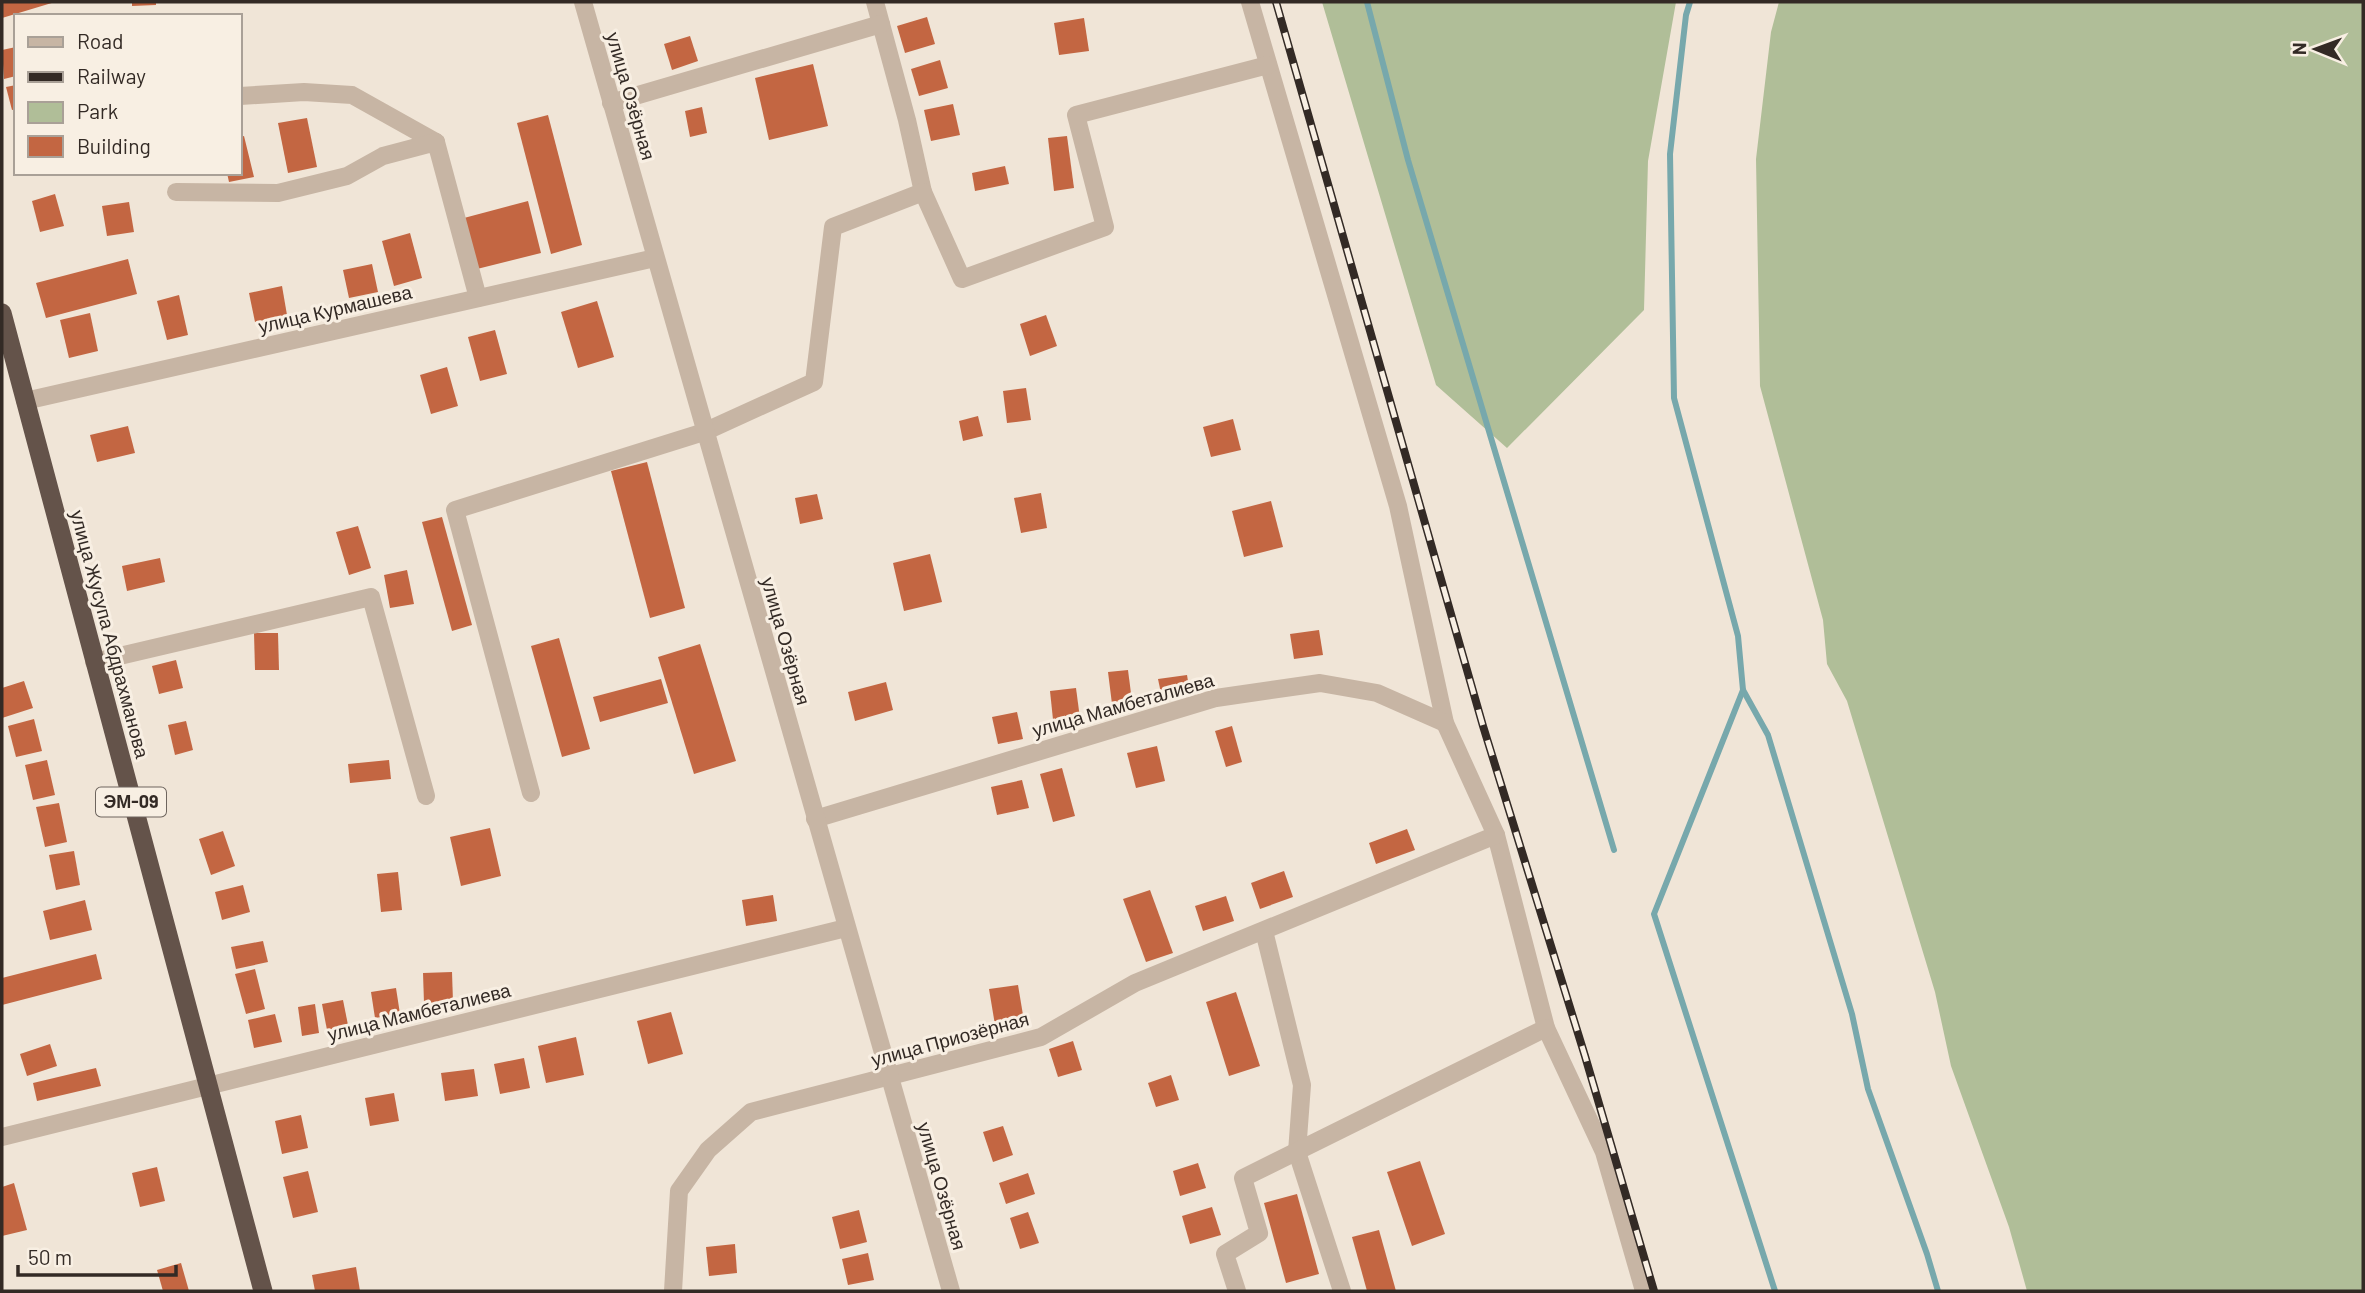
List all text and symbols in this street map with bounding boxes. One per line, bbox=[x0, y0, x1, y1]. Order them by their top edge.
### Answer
legend bbox=[14, 14, 242, 175]
north arrow bbox=[2281, 14, 2351, 84]
text: Road bbox=[77, 28, 123, 53]
street label: улица Озёрная bbox=[602, 29, 661, 162]
text: N bbox=[2287, 42, 2310, 55]
text: Railway bbox=[77, 63, 146, 88]
text: Park bbox=[77, 98, 118, 123]
text: Building bbox=[77, 133, 151, 158]
street label: улица Курмашева bbox=[256, 280, 414, 337]
street label: улица Жусупа Абдрахманова bbox=[66, 507, 155, 761]
street label: улица Озёрная bbox=[757, 574, 816, 707]
street label: улица Мамбеталиева bbox=[1029, 667, 1217, 741]
road number: ЭМ-09 bbox=[96, 788, 166, 816]
street label: улица Мамбеталиева bbox=[325, 978, 513, 1045]
street label: улица Приозёрная bbox=[868, 1006, 1031, 1071]
street label: улица Озёрная bbox=[913, 1119, 972, 1252]
scale bar bbox=[18, 1234, 175, 1278]
text: 50 m bbox=[28, 1244, 72, 1269]

